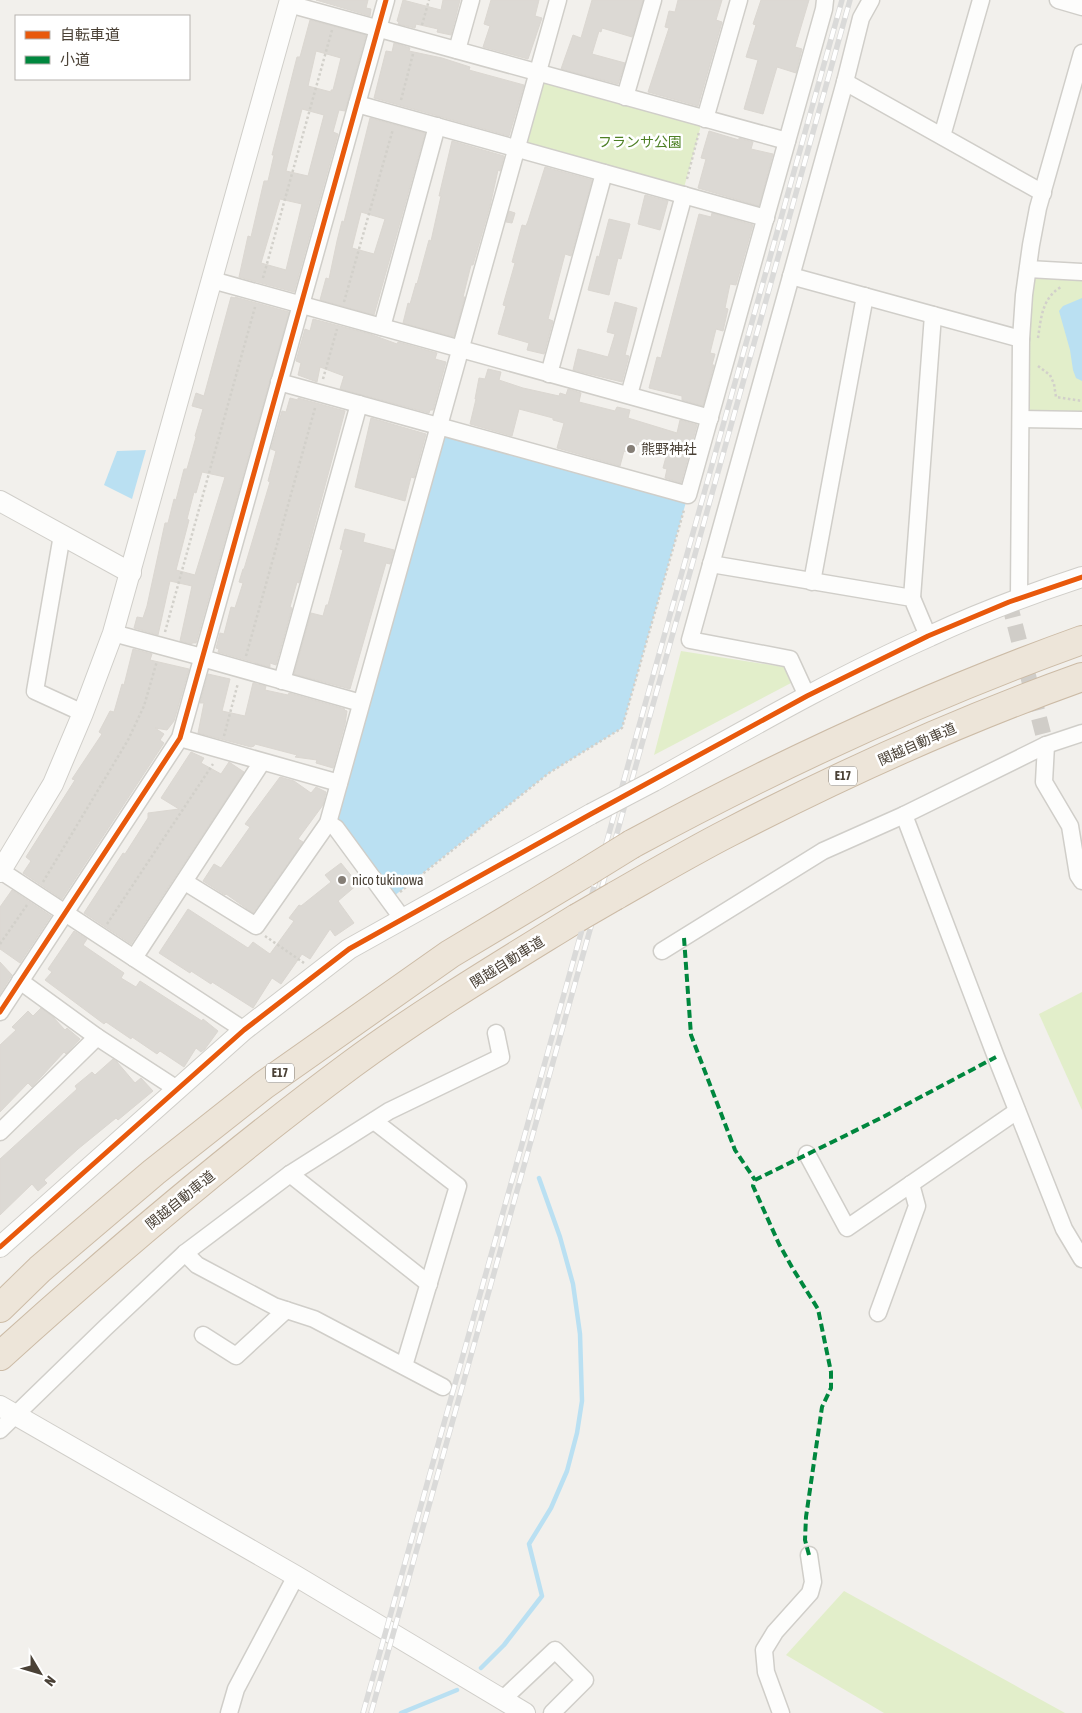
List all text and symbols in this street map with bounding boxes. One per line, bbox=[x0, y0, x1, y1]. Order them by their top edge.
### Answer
legend bbox=[15, 15, 190, 80]
text: 自転車道 bbox=[60, 26, 120, 43]
text: 小道 bbox=[60, 51, 90, 68]
park label: フランサ公園 bbox=[598, 134, 682, 150]
place label: 熊野神社 bbox=[641, 441, 697, 457]
marker: 熊野神社 bbox=[625, 443, 637, 455]
street label: 関越自動車道 bbox=[875, 720, 959, 768]
road number: E17 bbox=[829, 766, 857, 786]
place label: nico tukinowa bbox=[352, 872, 423, 888]
marker: nico tukinowa bbox=[336, 874, 348, 886]
street label: 関越自動車道 bbox=[467, 933, 547, 991]
road number: E17 bbox=[266, 1064, 294, 1082]
street label: 関越自動車道 bbox=[142, 1167, 218, 1233]
north arrow bbox=[15, 1648, 65, 1698]
text: N bbox=[41, 1673, 59, 1689]

